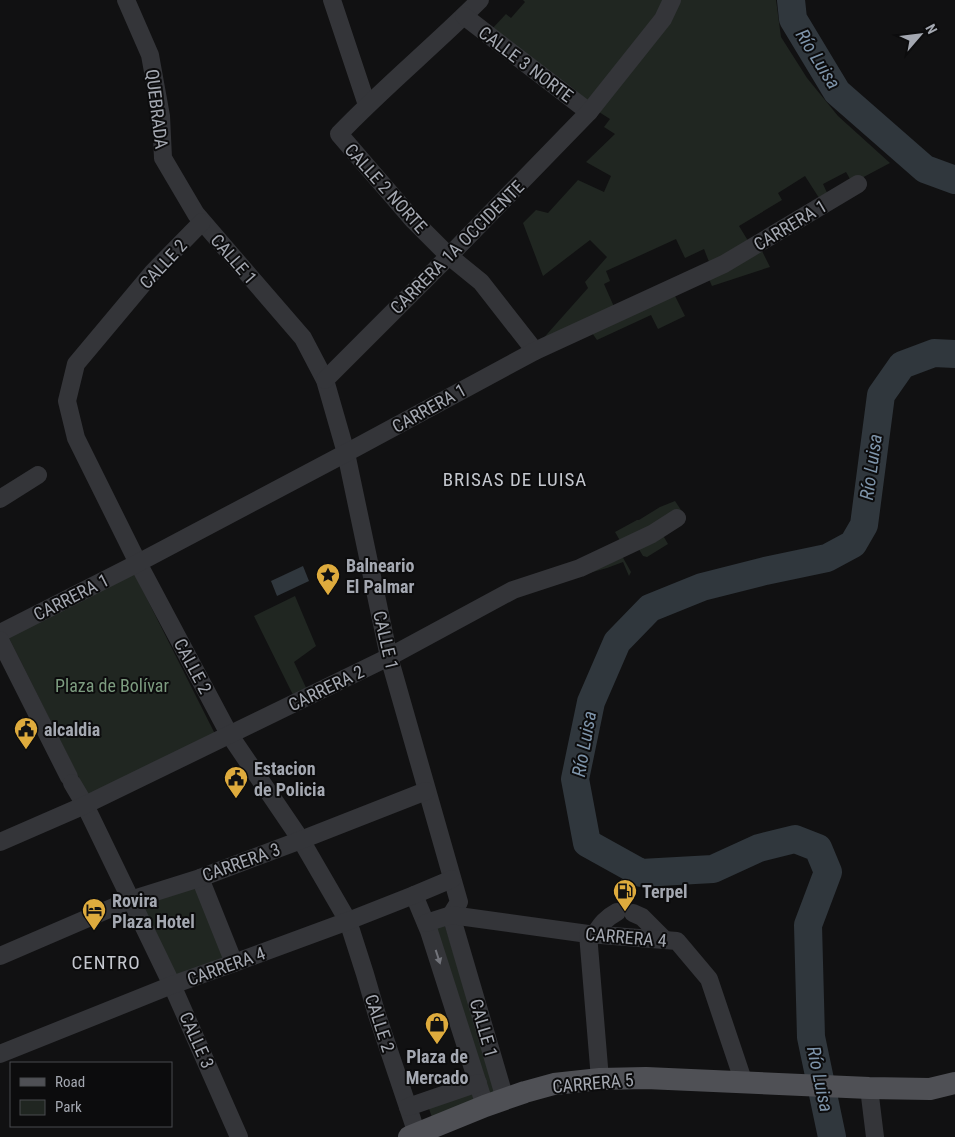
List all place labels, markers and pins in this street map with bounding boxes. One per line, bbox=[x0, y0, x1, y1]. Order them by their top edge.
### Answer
place label: Balneario El Palmar bbox=[346, 555, 415, 597]
place icon: Balneario El Palmar bbox=[315, 562, 341, 596]
public building icon: alcaldia bbox=[13, 716, 39, 750]
place label: alcaldia bbox=[44, 719, 100, 740]
place label: Estacion de Policia bbox=[254, 758, 325, 800]
public building icon: Estacion de Policia bbox=[223, 765, 249, 799]
fuel station icon: Terpel bbox=[612, 878, 638, 912]
place label: Terpel bbox=[642, 881, 688, 902]
place label: Rovira Plaza Hotel bbox=[112, 890, 195, 932]
hotel icon: Rovira Plaza Hotel bbox=[81, 897, 107, 931]
shop icon: Plaza de Mercado bbox=[424, 1011, 450, 1045]
place label: Plaza de Mercado bbox=[406, 1046, 468, 1088]

